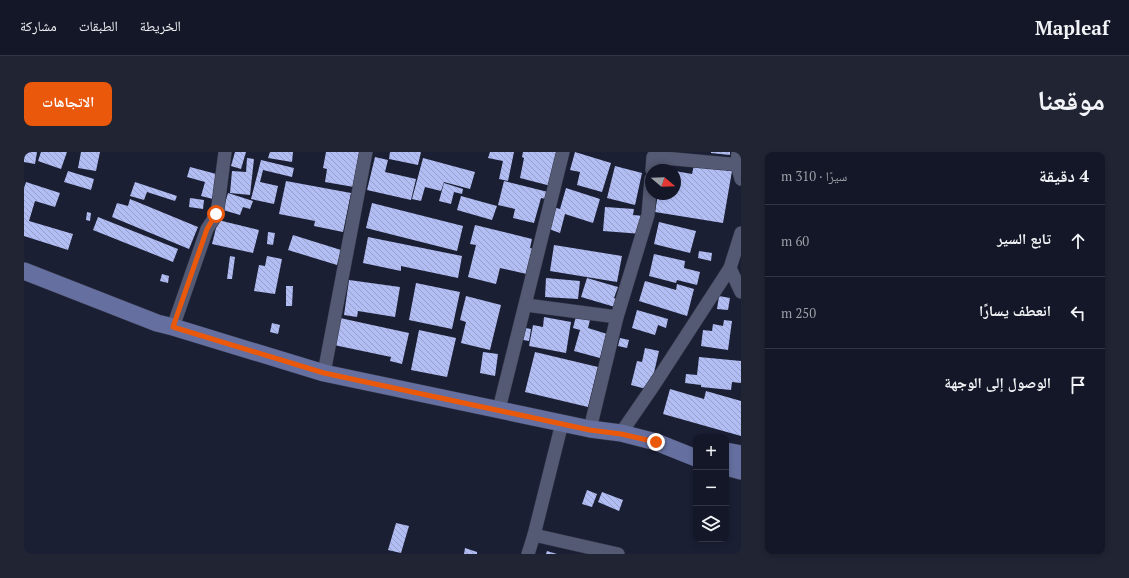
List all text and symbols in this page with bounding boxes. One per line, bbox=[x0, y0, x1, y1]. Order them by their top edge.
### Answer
text: Mapleaf bbox=[1035, 15, 1109, 40]
text: مشاركة bbox=[20, 16, 57, 35]
text: الطبقات bbox=[79, 16, 118, 35]
text: الخريطة bbox=[140, 16, 181, 35]
text: موقعنا bbox=[1037, 81, 1105, 118]
button: الاتجاهات bbox=[24, 82, 112, 126]
north arrow bbox=[645, 164, 681, 200]
text: 4 دقيقة bbox=[1039, 164, 1089, 187]
text: سيرًا · 310 m bbox=[781, 167, 847, 185]
route start bbox=[207, 205, 225, 223]
text: تابع السير bbox=[997, 228, 1051, 248]
icon: ahead bbox=[1067, 230, 1089, 252]
text: 60 m bbox=[781, 232, 809, 250]
text: انعطف يسارًا bbox=[979, 300, 1051, 320]
icon: left bbox=[1067, 302, 1089, 324]
text: 250 m bbox=[781, 304, 816, 322]
text: الوصول إلى الوجهة bbox=[944, 372, 1051, 392]
icon: arrive bbox=[1067, 374, 1089, 396]
route end bbox=[647, 433, 665, 451]
map controls bbox=[693, 434, 729, 542]
button: + bbox=[693, 434, 729, 470]
button: − bbox=[693, 470, 729, 506]
button: layers bbox=[693, 506, 729, 542]

